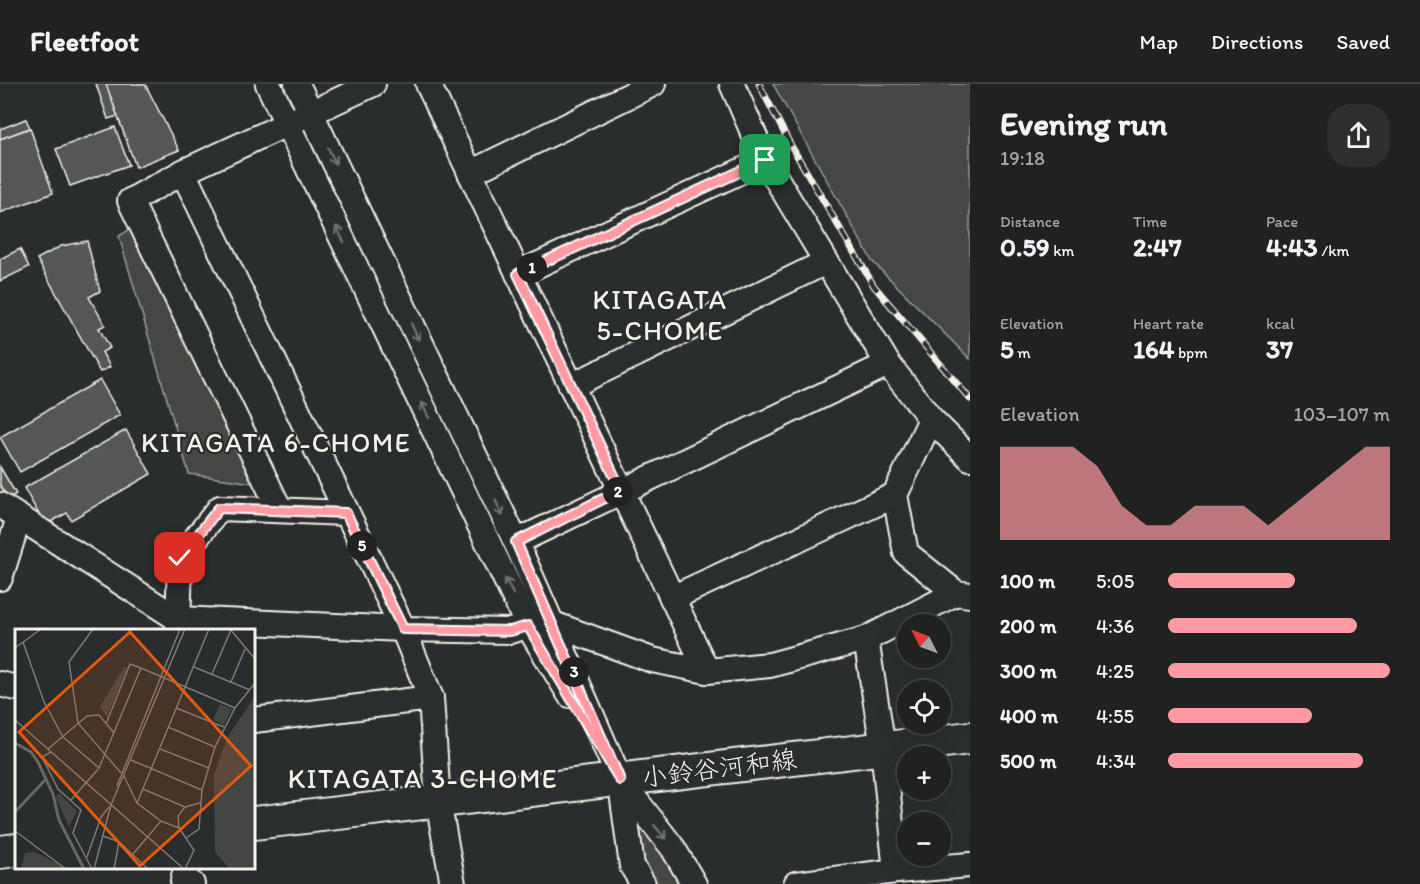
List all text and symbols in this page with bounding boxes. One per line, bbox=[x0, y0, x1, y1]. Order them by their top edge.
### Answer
text: Fleetfoot bbox=[30, 24, 139, 58]
text: Map bbox=[1140, 29, 1178, 54]
text: Directions bbox=[1211, 29, 1303, 54]
text: Saved bbox=[1336, 29, 1390, 54]
text: Evening run bbox=[1000, 104, 1167, 143]
button: share bbox=[1327, 104, 1390, 167]
pin bbox=[739, 134, 790, 185]
icon: arrive bbox=[748, 143, 781, 176]
one-way arrow bbox=[326, 146, 338, 164]
text: 19:18 bbox=[1000, 146, 1045, 170]
text: Distance bbox=[1000, 212, 1060, 231]
text: Time bbox=[1133, 212, 1167, 231]
text: Pace bbox=[1266, 212, 1298, 231]
one-way arrow bbox=[334, 226, 346, 244]
text: 0.59 bbox=[1000, 231, 1050, 263]
text: 2:47 bbox=[1133, 231, 1182, 263]
text: 4:43 bbox=[1266, 231, 1318, 263]
text: km bbox=[1050, 241, 1074, 260]
text: /km bbox=[1318, 241, 1349, 260]
pin: 1 bbox=[517, 253, 547, 283]
text: 1 bbox=[528, 258, 536, 277]
district label: KITAGATA 5-CHOME bbox=[592, 283, 728, 347]
text: Elevation bbox=[1000, 314, 1064, 333]
text: Heart rate bbox=[1133, 314, 1204, 333]
text: kcal bbox=[1266, 314, 1294, 333]
one-way arrow bbox=[410, 322, 422, 340]
text: 5 bbox=[1000, 333, 1014, 365]
text: 164 bbox=[1133, 333, 1174, 365]
text: 37 bbox=[1266, 333, 1293, 365]
text: m bbox=[1014, 343, 1031, 362]
text: bpm bbox=[1174, 343, 1208, 362]
one-way arrow bbox=[418, 402, 430, 420]
text: Elevation bbox=[1000, 402, 1079, 426]
text: 103–107 m bbox=[1294, 402, 1390, 426]
district label: KITAGATA 6-CHOME bbox=[141, 426, 411, 459]
pin: 2 bbox=[603, 477, 633, 507]
text: 2 bbox=[614, 482, 622, 501]
one-way arrow bbox=[494, 498, 506, 516]
pin: 5 bbox=[347, 531, 377, 561]
pin bbox=[154, 532, 205, 583]
text: 5 bbox=[358, 536, 366, 555]
icon: check bbox=[163, 541, 196, 574]
text: 100 m bbox=[1000, 569, 1055, 593]
text: 5:05 bbox=[1096, 569, 1134, 593]
one-way arrow bbox=[503, 577, 514, 595]
north arrow bbox=[897, 614, 951, 668]
map controls bbox=[897, 614, 951, 866]
text: 200 m bbox=[1000, 614, 1056, 638]
text: 4:36 bbox=[1096, 614, 1134, 638]
inset map bbox=[15, 629, 255, 869]
pin: 3 bbox=[559, 657, 589, 687]
text: 300 m bbox=[1000, 659, 1057, 683]
text: 4:25 bbox=[1096, 659, 1134, 683]
text: 3 bbox=[570, 662, 578, 681]
button: locate bbox=[897, 680, 951, 734]
text: 400 m bbox=[1000, 704, 1058, 728]
text: 4:55 bbox=[1096, 704, 1134, 728]
street label: 小鈴谷河和線 bbox=[640, 743, 798, 793]
button: + bbox=[897, 746, 951, 800]
text: 500 m bbox=[1000, 749, 1056, 773]
text: 4:34 bbox=[1096, 749, 1136, 773]
district label: KITAGATA 3-CHOME bbox=[288, 762, 558, 795]
button: − bbox=[897, 812, 951, 866]
one-way arrow bbox=[653, 824, 666, 840]

